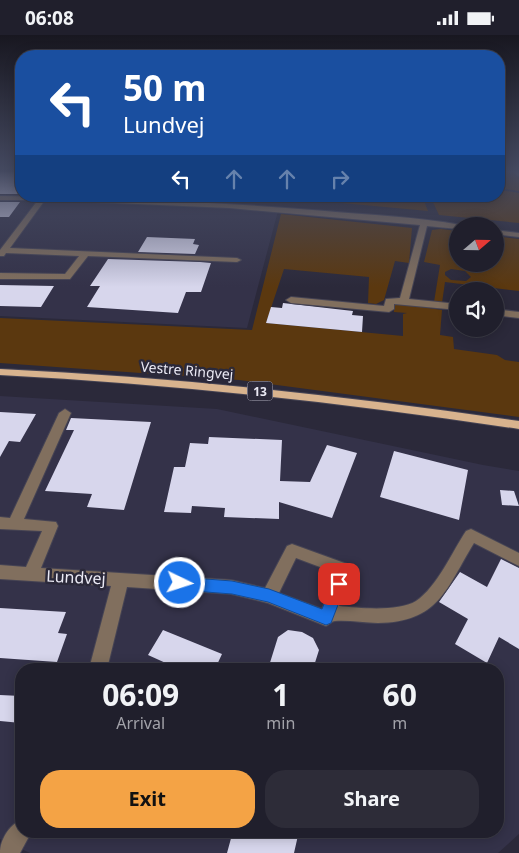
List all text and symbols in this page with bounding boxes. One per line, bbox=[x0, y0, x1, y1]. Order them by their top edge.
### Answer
text: 06:08 bbox=[25, 5, 74, 31]
text: 50 m bbox=[123, 64, 206, 111]
icon: left bbox=[40, 70, 105, 135]
text: Lundvej bbox=[123, 109, 205, 139]
icon: left bbox=[167, 165, 195, 193]
icon: ahead bbox=[220, 165, 248, 193]
icon: ahead bbox=[273, 165, 301, 193]
icon: right bbox=[326, 165, 354, 193]
north arrow bbox=[449, 217, 504, 273]
map controls bbox=[449, 217, 504, 337]
button: sound bbox=[449, 282, 504, 337]
street label: Vestre Ringvej bbox=[140, 356, 234, 384]
road number: 13 bbox=[248, 381, 272, 401]
position arrow bbox=[153, 556, 205, 608]
pin bbox=[318, 563, 360, 605]
street label: Lundvej bbox=[46, 564, 106, 590]
icon: arrive bbox=[325, 570, 353, 598]
text: 06:09 bbox=[102, 674, 179, 715]
text: 1 bbox=[272, 674, 289, 715]
text: 60 bbox=[382, 674, 417, 715]
text: Arrival bbox=[116, 712, 165, 734]
text: min bbox=[266, 712, 295, 734]
text: m bbox=[392, 712, 407, 734]
button: Exit bbox=[40, 770, 255, 828]
button: Share bbox=[265, 770, 479, 828]

